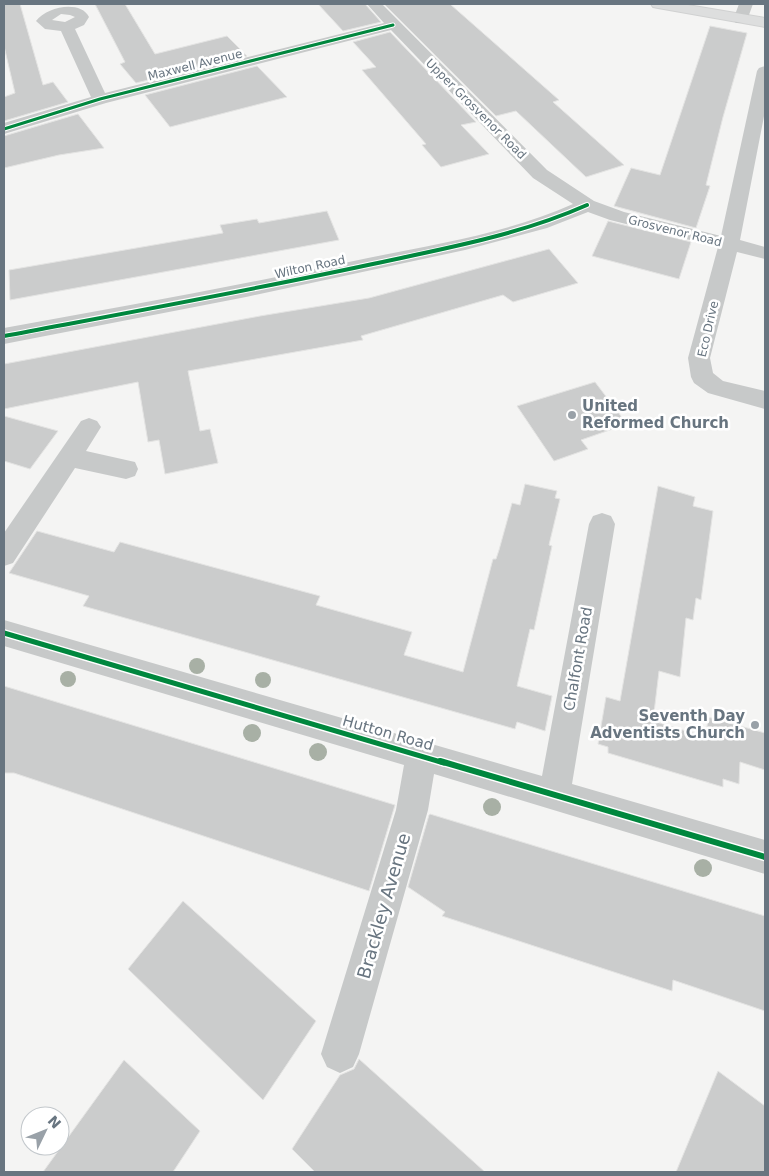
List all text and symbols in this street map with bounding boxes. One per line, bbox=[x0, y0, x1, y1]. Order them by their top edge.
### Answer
street label: Maxwell Avenue bbox=[146, 46, 244, 84]
street label: Upper Grosvenor Road bbox=[423, 56, 529, 162]
street label: Grosvenor Road bbox=[627, 213, 723, 249]
street label: Wilton Road bbox=[273, 253, 347, 281]
street label: Eco Drive bbox=[695, 299, 721, 359]
place label: United Reformed Church bbox=[582, 397, 729, 432]
marker: United Reformed Church bbox=[566, 409, 578, 421]
street label: Chalfont Road bbox=[560, 605, 596, 713]
place label: Seventh Day Adventists Church bbox=[590, 707, 745, 742]
street label: Hutton Road bbox=[341, 711, 435, 755]
marker: Seventh Day Adventists Church bbox=[749, 719, 761, 731]
street label: Brackley Avenue bbox=[353, 831, 414, 981]
north arrow bbox=[20, 1106, 70, 1156]
text: N bbox=[45, 1112, 64, 1132]

